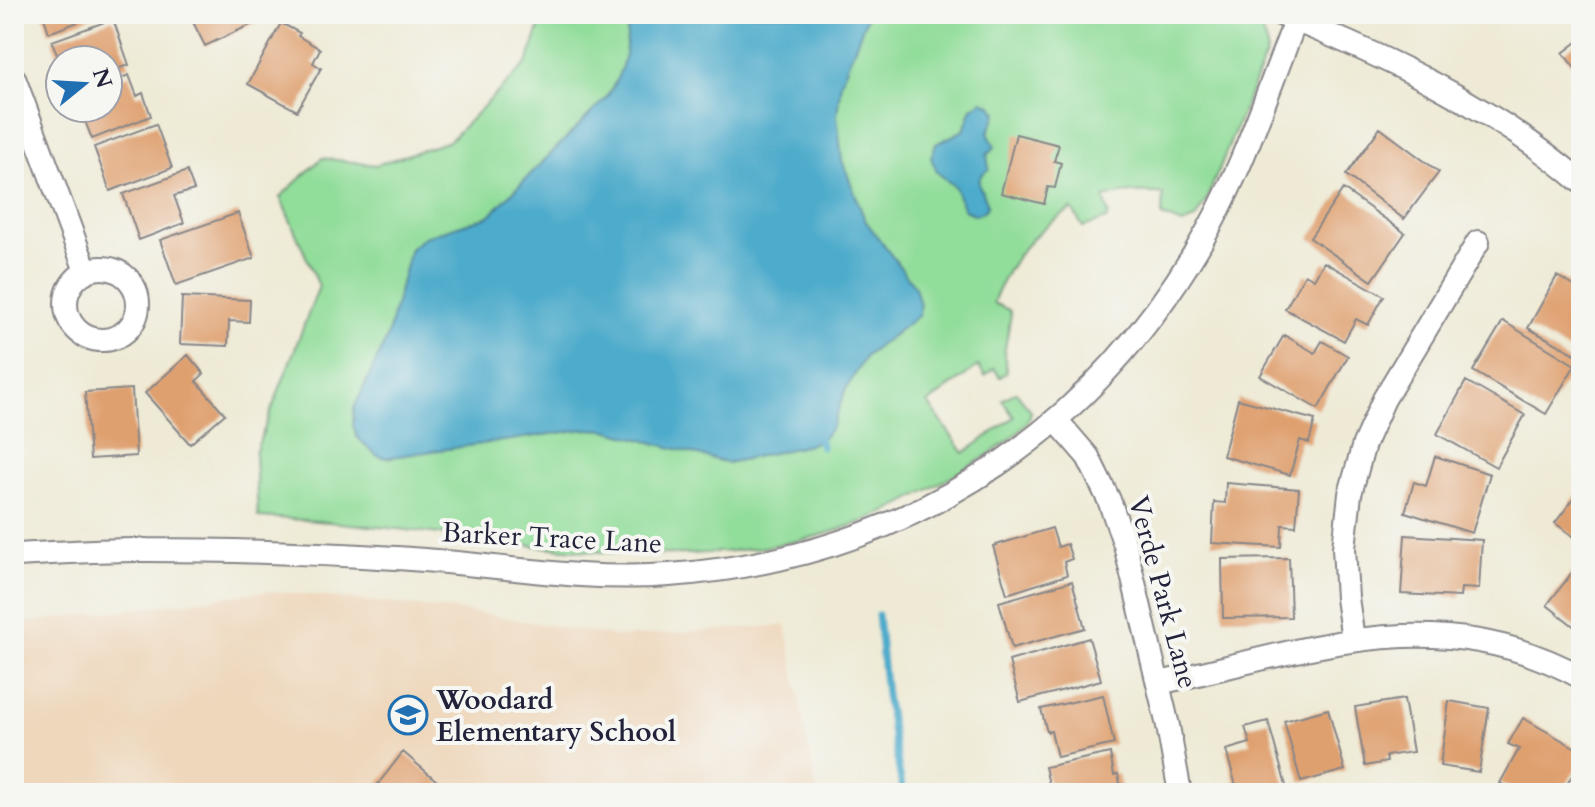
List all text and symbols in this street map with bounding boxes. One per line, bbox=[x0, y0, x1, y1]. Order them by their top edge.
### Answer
north arrow bbox=[44, 44, 124, 124]
text: N bbox=[85, 64, 119, 92]
street label: Verde Park Lane bbox=[1119, 492, 1207, 693]
street label: Barker Trace Lane bbox=[441, 513, 663, 563]
place label: Woodard Elementary School bbox=[435, 681, 676, 751]
school or university icon: Woodard Elementary School bbox=[387, 694, 429, 736]

